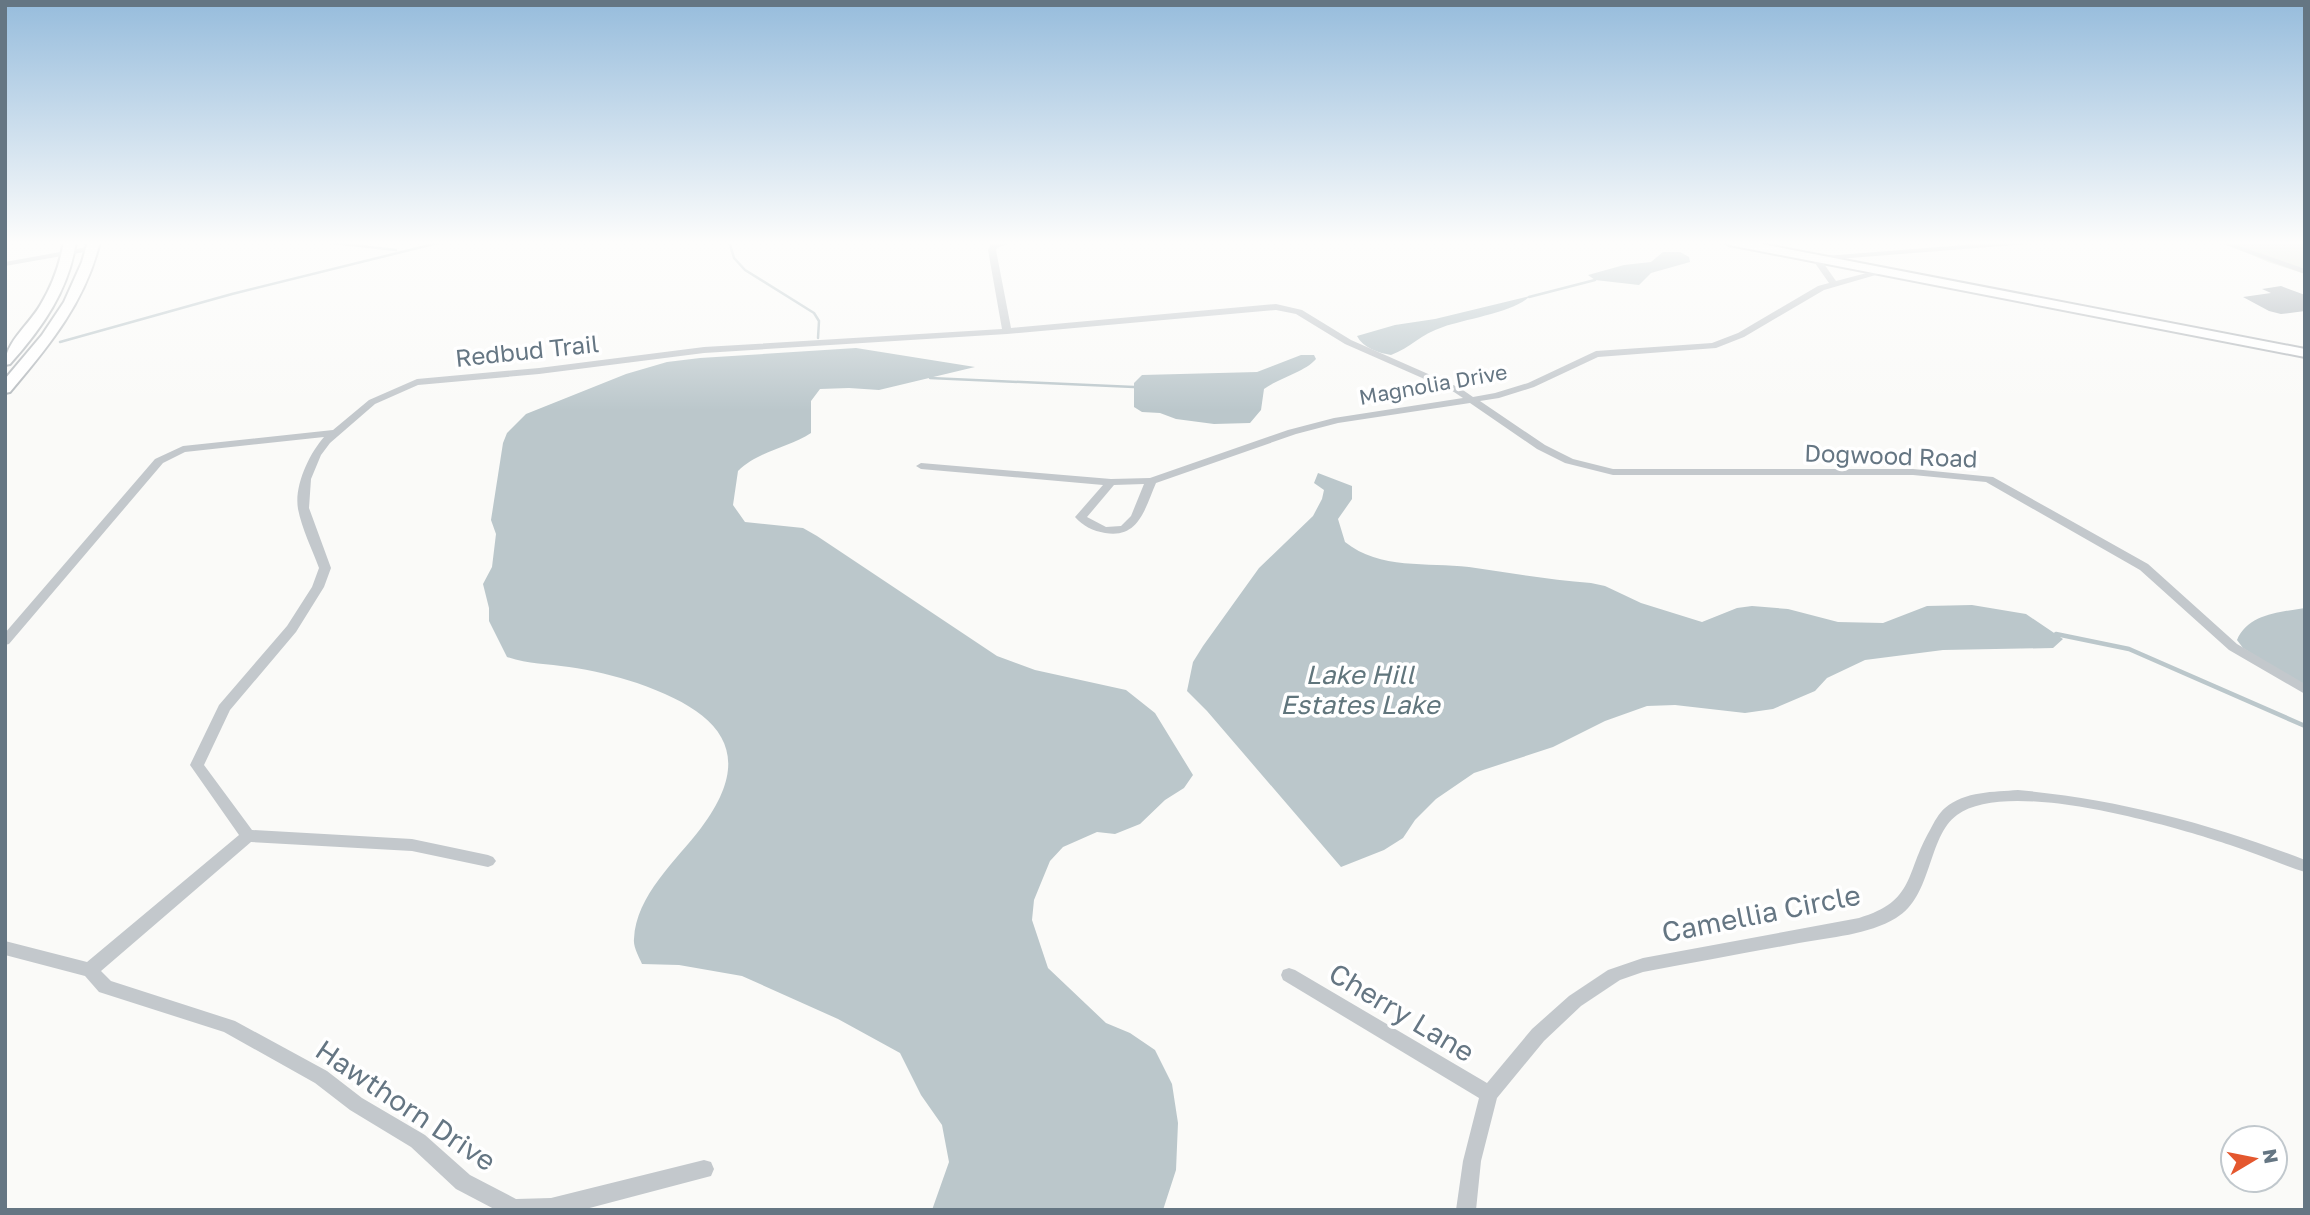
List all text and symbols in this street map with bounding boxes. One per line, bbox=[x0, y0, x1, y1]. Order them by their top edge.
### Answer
street label: Redbud Trail bbox=[454, 328, 600, 372]
street label: Magnolia Drive bbox=[1357, 358, 1509, 410]
street label: Dogwood Road bbox=[1804, 437, 1978, 473]
water label: Lake Hill Estates Lake bbox=[1280, 659, 1442, 720]
street label: Camellia Circle bbox=[1659, 878, 1863, 948]
street label: Cherry Lane bbox=[1323, 956, 1481, 1068]
street label: Hawthorn Drive bbox=[310, 1033, 502, 1177]
north arrow bbox=[2219, 1124, 2289, 1194]
text: N bbox=[2259, 1147, 2284, 1165]

